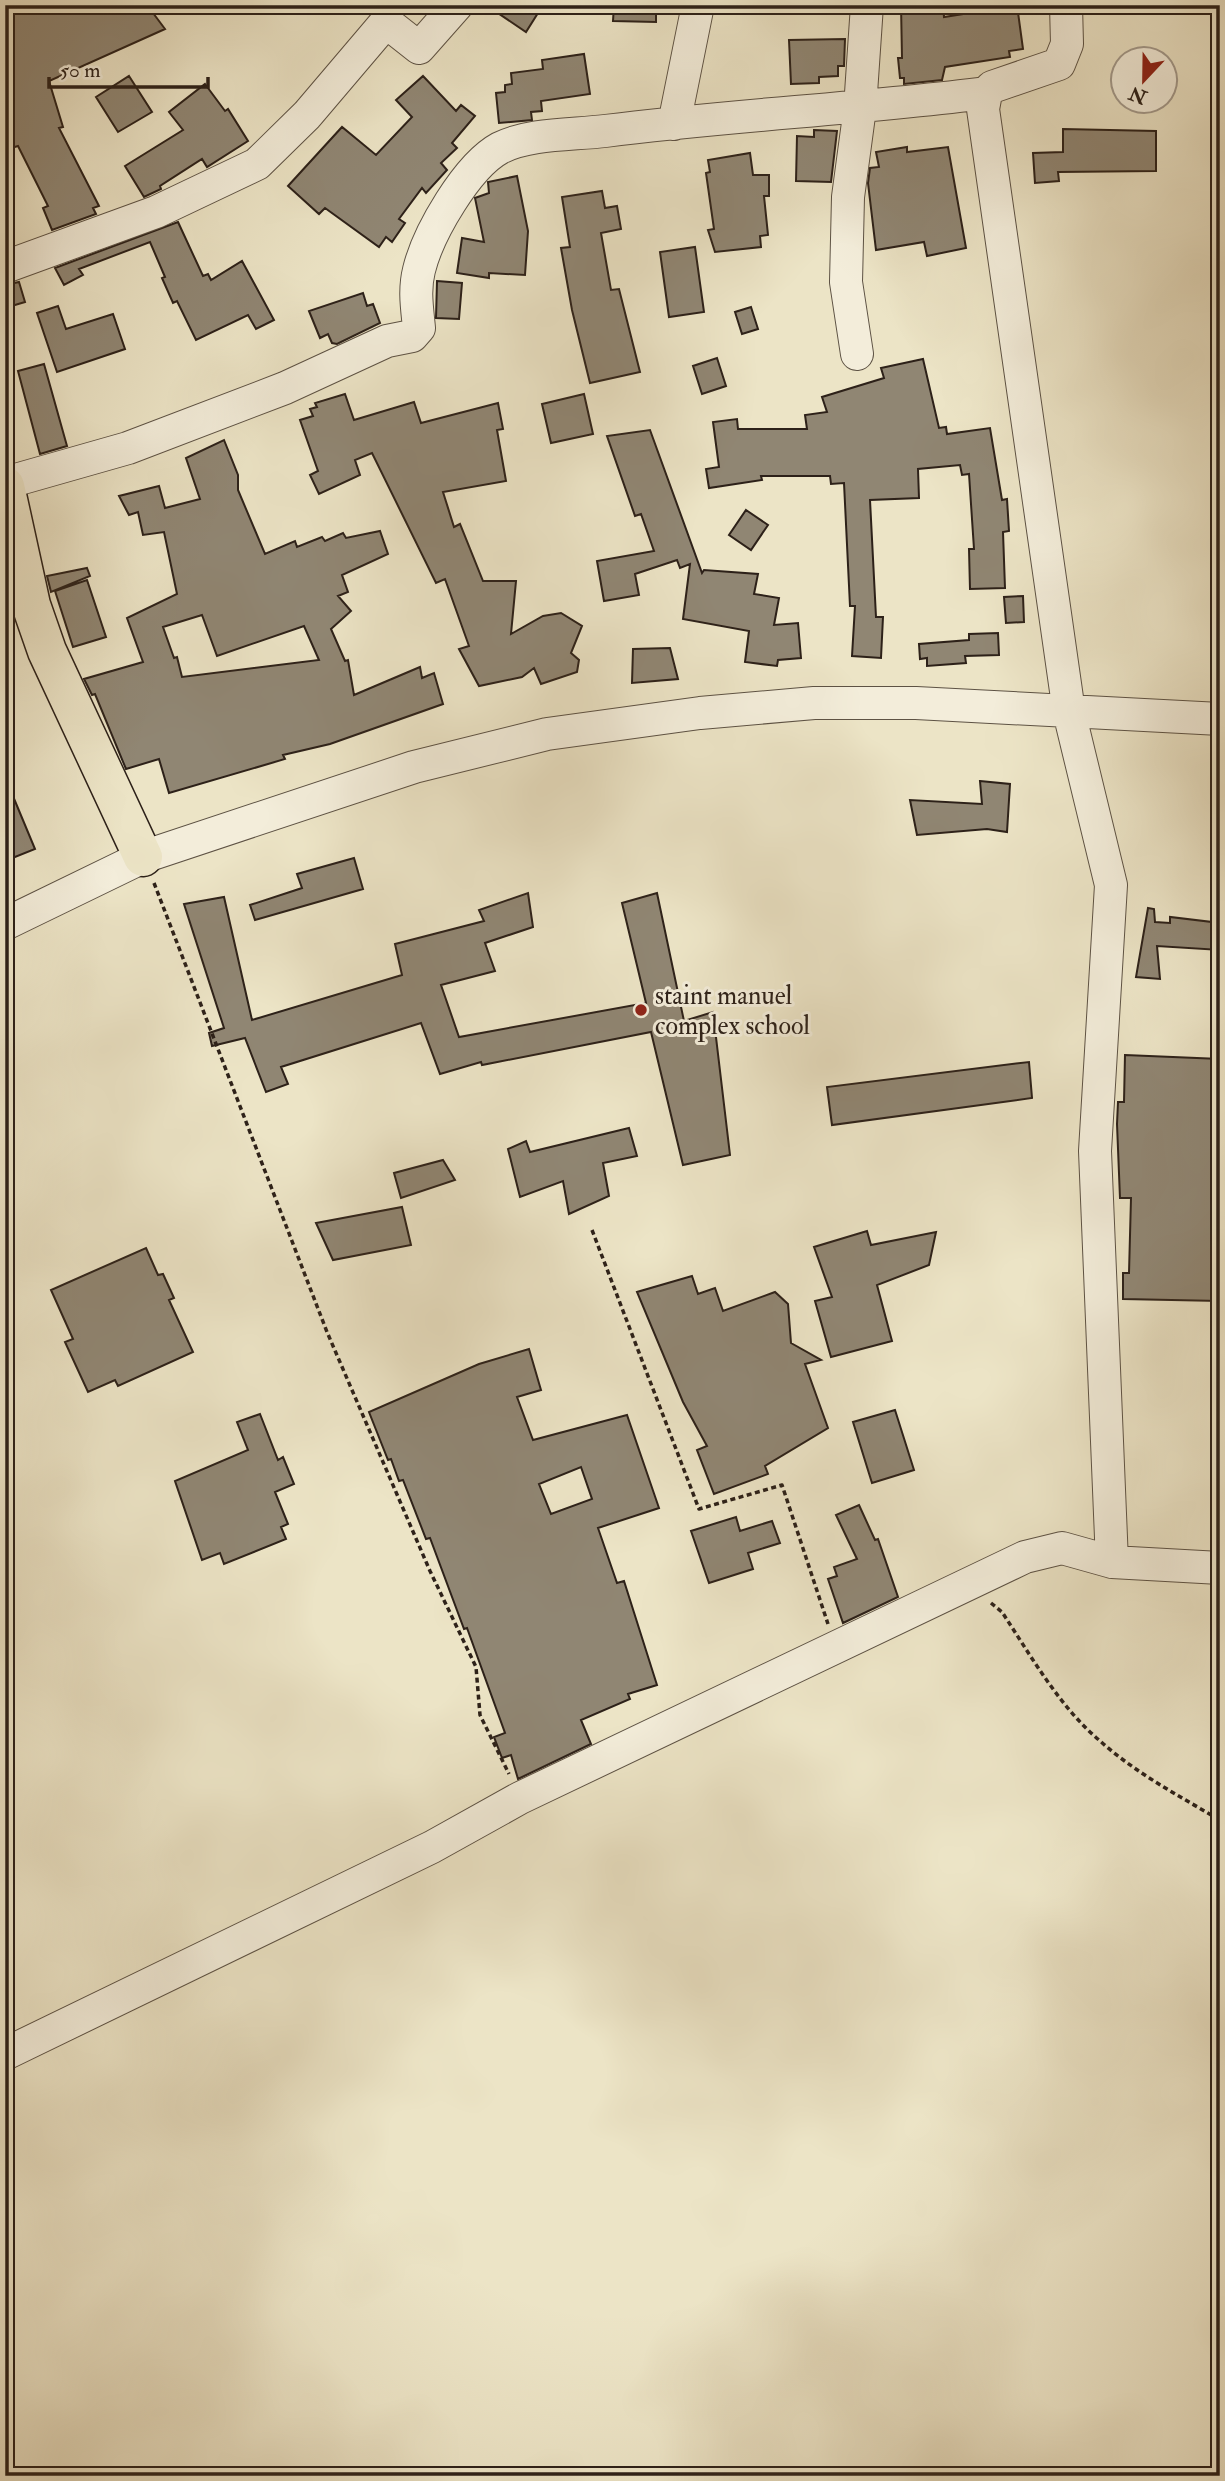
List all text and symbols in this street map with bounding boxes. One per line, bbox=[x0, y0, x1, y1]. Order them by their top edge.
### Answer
scale bar bbox=[49, 46, 208, 90]
north arrow bbox=[1110, 46, 1180, 116]
text: 50 m bbox=[60, 57, 101, 84]
text: N bbox=[1125, 80, 1151, 110]
place label: staint manuel complex school bbox=[655, 980, 810, 1043]
marker: staint manuel complex school bbox=[633, 1002, 649, 1018]

